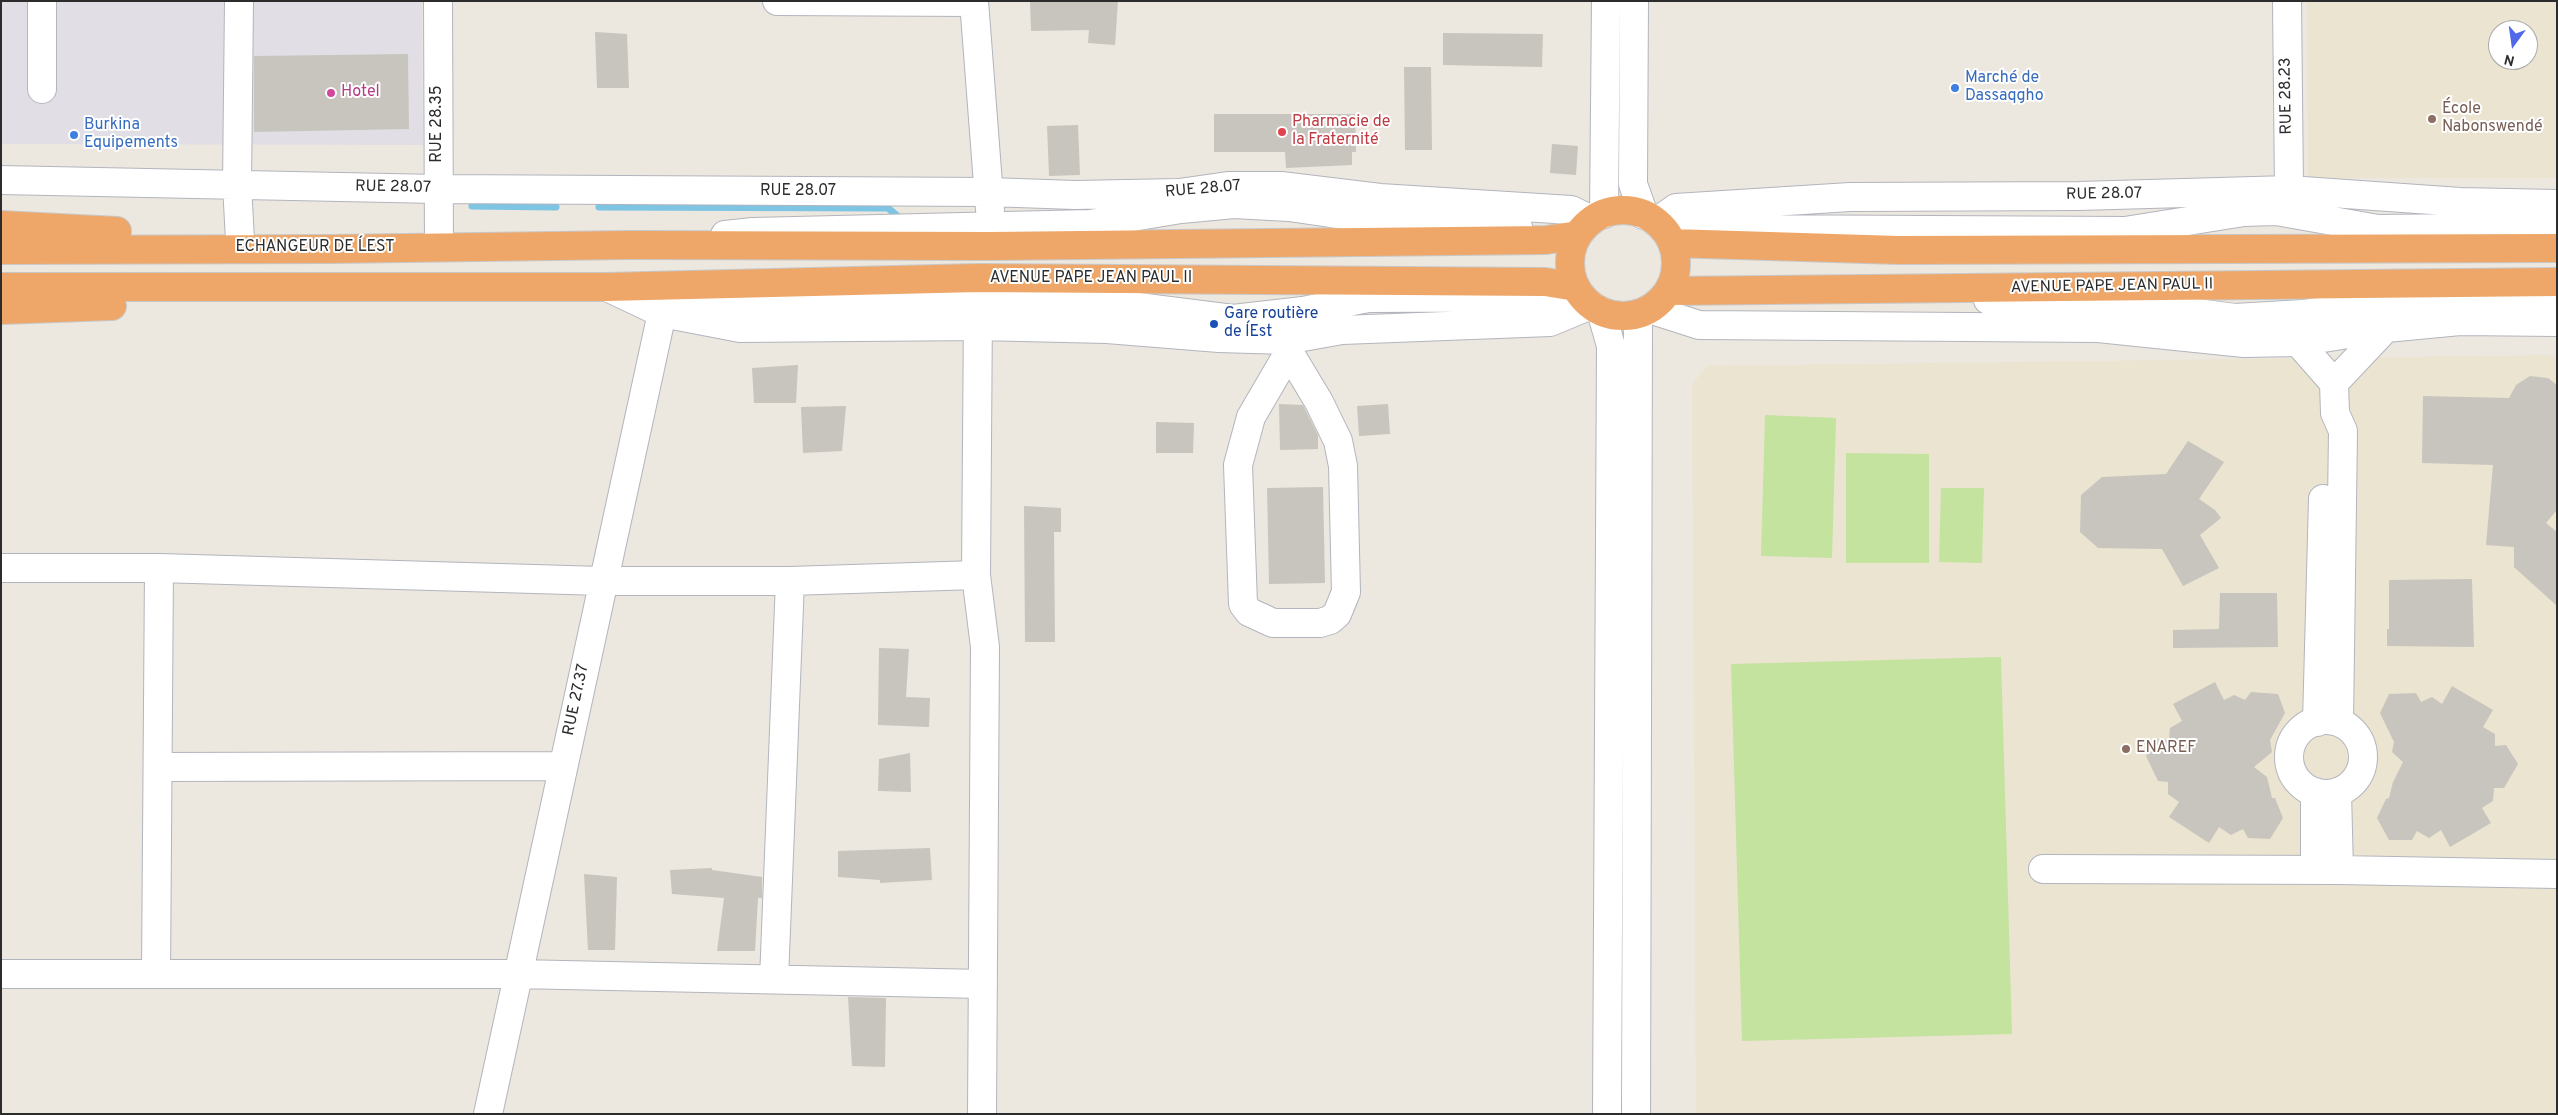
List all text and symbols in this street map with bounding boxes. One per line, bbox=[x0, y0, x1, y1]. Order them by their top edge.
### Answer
north arrow bbox=[2488, 20, 2538, 70]
text: N bbox=[2503, 50, 2516, 69]
street label: RUE 28.23 bbox=[2277, 57, 2297, 135]
place label: Marché de Dassaqgho bbox=[1965, 69, 2044, 107]
marker: Marché de Dassaqgho bbox=[1949, 82, 1961, 94]
place label: Hotel bbox=[341, 83, 380, 103]
street label: RUE 28.35 bbox=[428, 85, 448, 163]
marker: Hotel bbox=[325, 87, 337, 99]
place label: École Nabonswendé bbox=[2442, 100, 2543, 138]
place label: Pharmacie de la Fraternité bbox=[1292, 113, 1390, 151]
marker: École Nabonswendé bbox=[2426, 113, 2438, 125]
place label: Burkina Equipements bbox=[84, 116, 178, 154]
marker: Pharmacie de la Fraternité bbox=[1276, 126, 1288, 138]
marker: Burkina Equipements bbox=[68, 129, 80, 141]
street label: RUE 28.07 bbox=[1164, 177, 1242, 203]
street label: RUE 28.07 bbox=[355, 178, 431, 198]
street label: RUE 28.07 bbox=[760, 182, 836, 202]
street label: RUE 28.07 bbox=[2066, 185, 2142, 205]
street label: ECHANGEUR DE L´EST bbox=[235, 238, 395, 258]
street label: AVENUE PAPE JEAN PAUL II bbox=[990, 269, 1192, 289]
street label: AVENUE PAPE JEAN PAUL II bbox=[2011, 276, 2213, 298]
place label: Gare routière de l´Est bbox=[1224, 305, 1318, 343]
marker: Gare routière de l´Est bbox=[1208, 318, 1220, 330]
street label: RUE 27.37 bbox=[560, 662, 594, 738]
place label: ENAREF bbox=[2136, 739, 2196, 759]
marker: ENAREF bbox=[2120, 743, 2132, 755]

